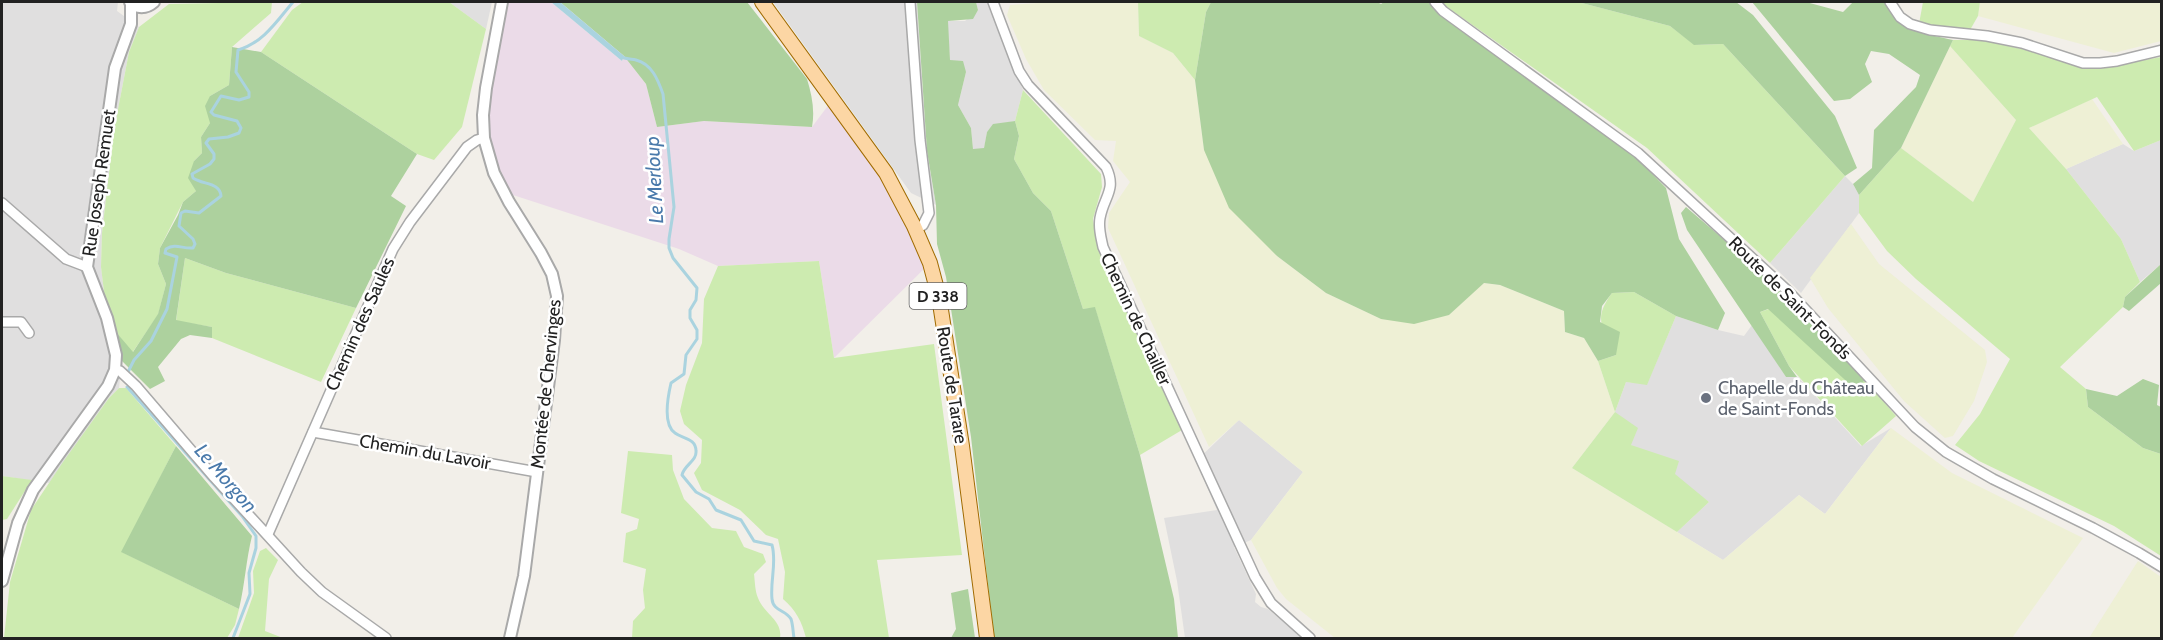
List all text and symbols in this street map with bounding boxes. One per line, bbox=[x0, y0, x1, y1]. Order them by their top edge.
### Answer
street label: Rue Joseph Remuet bbox=[78, 108, 120, 258]
water label: Le Merloup bbox=[640, 136, 668, 224]
street label: Route de Saint-Fonds bbox=[1724, 232, 1856, 364]
street label: Chemin de Chailler bbox=[1096, 249, 1176, 389]
street label: Chemin des Saules bbox=[321, 254, 399, 394]
road number: D 338 bbox=[910, 283, 966, 309]
street label: Montée de Chervinges bbox=[526, 298, 566, 470]
street label: Route de Tarare bbox=[932, 325, 972, 445]
place label: Chapelle du Château de Saint-Fonds bbox=[1718, 377, 1874, 420]
marker: Chapelle du Château de Saint-Fonds bbox=[1699, 391, 1713, 405]
street label: Chemin du Lavoir bbox=[358, 430, 493, 474]
water label: Le Morgon bbox=[190, 439, 262, 517]

